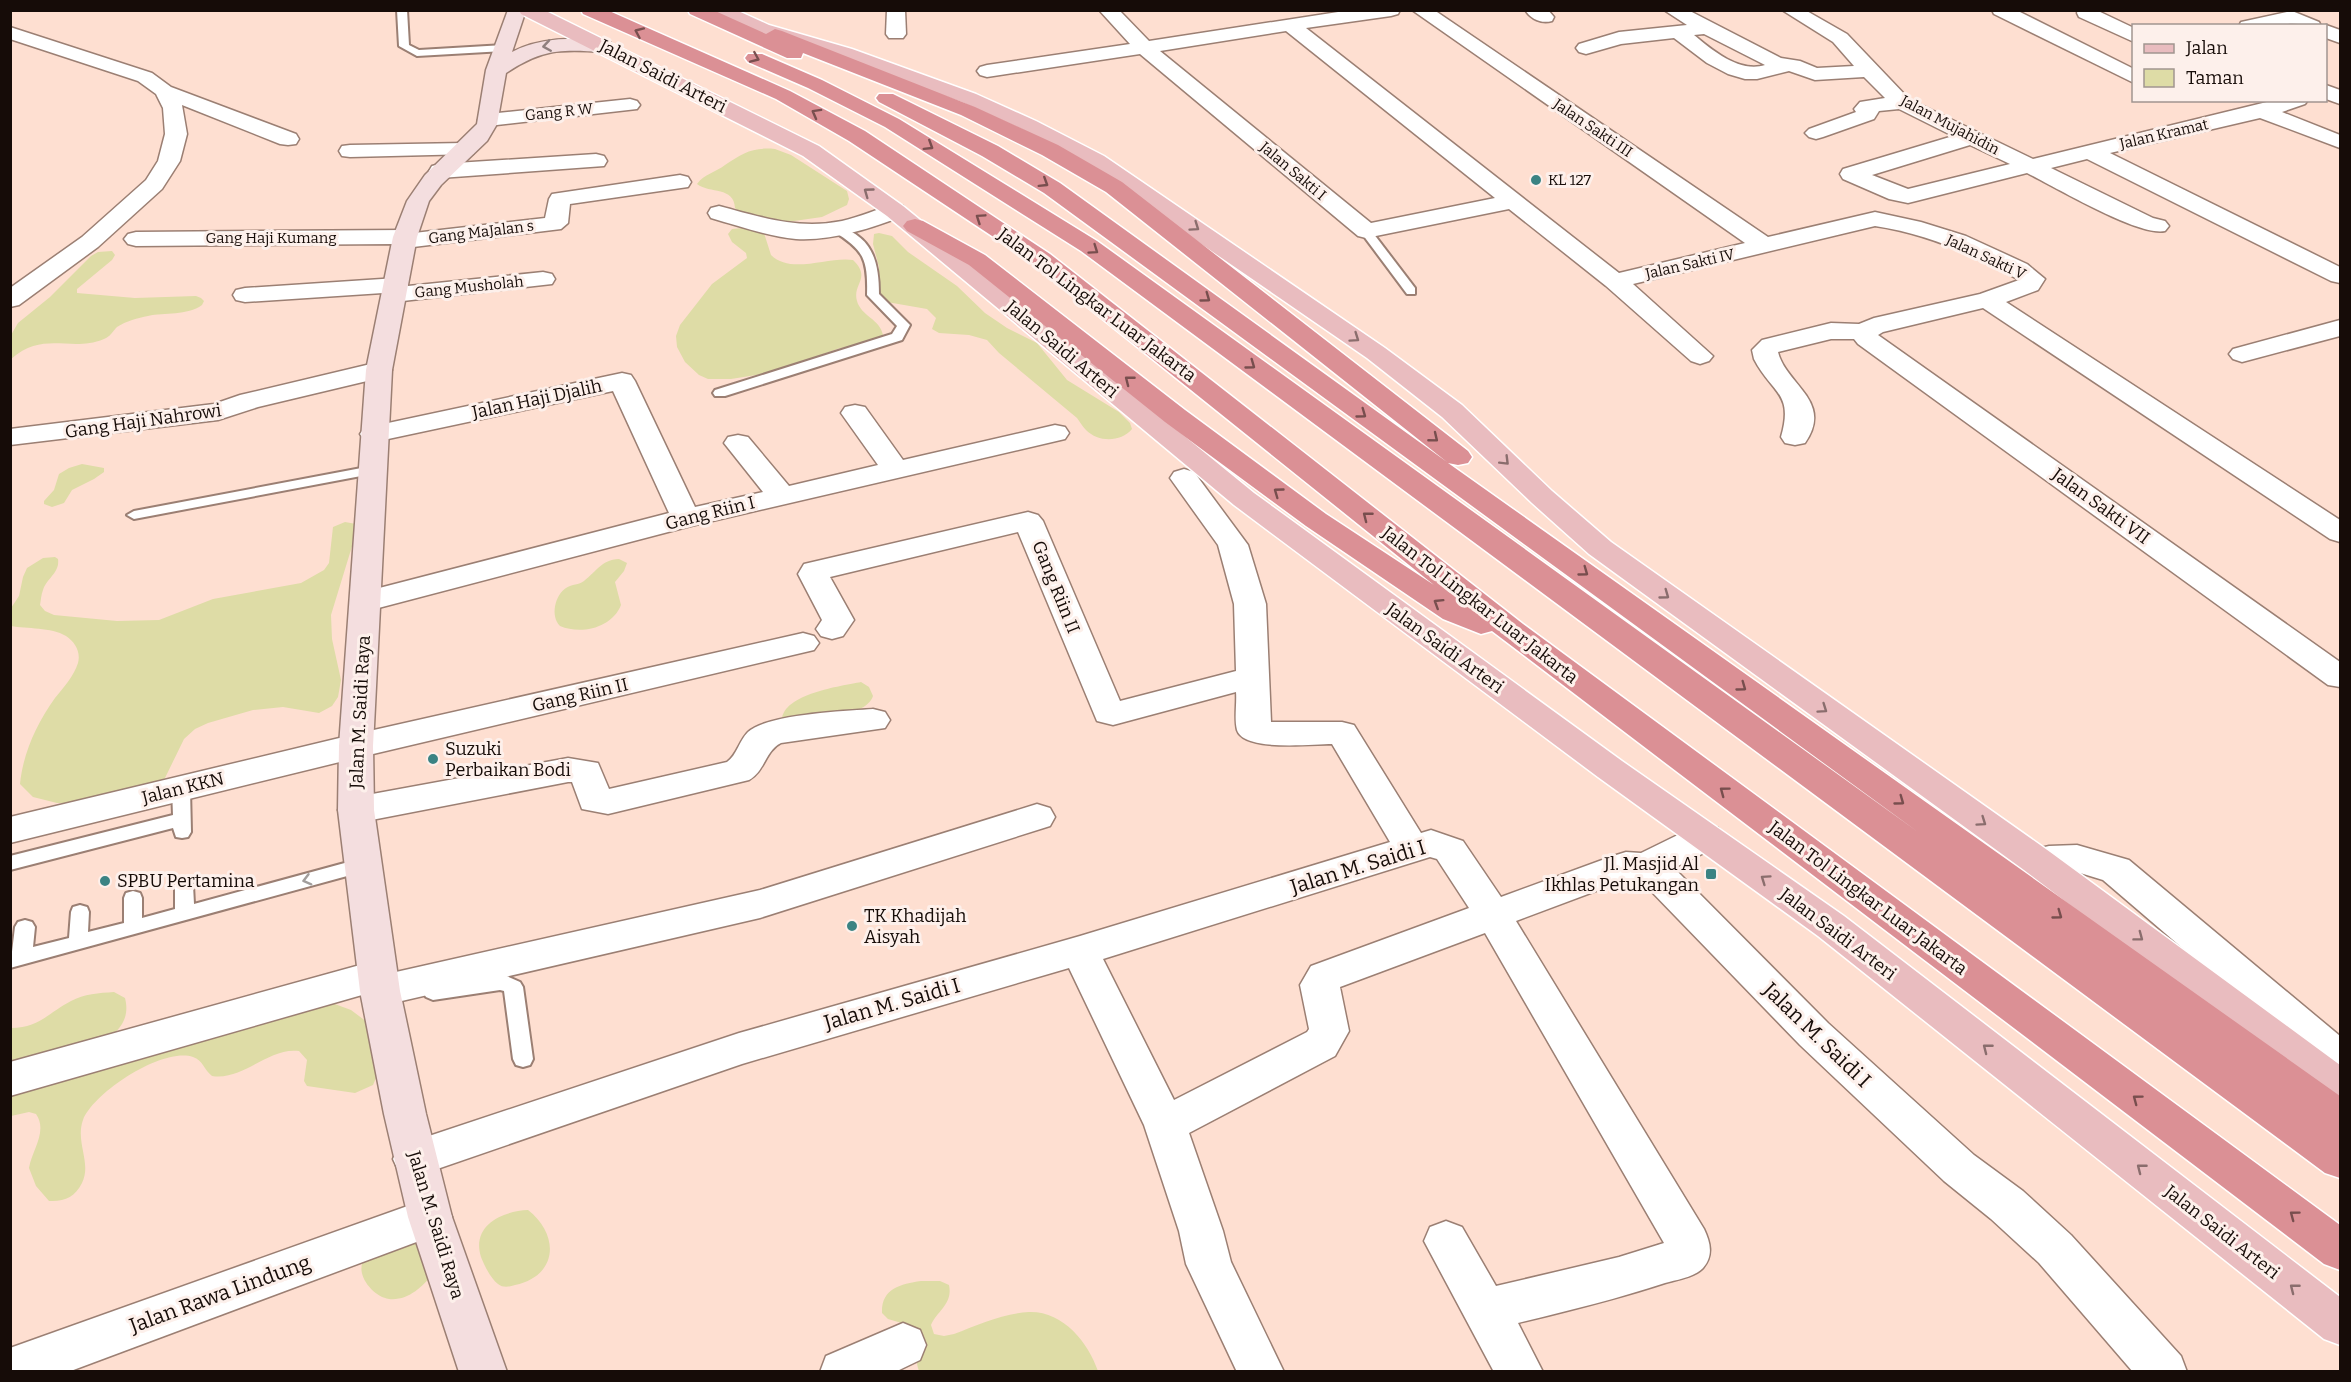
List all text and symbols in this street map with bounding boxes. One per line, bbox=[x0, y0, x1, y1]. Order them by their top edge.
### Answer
legend bbox=[2132, 24, 2327, 102]
one-way arrow bbox=[634, 27, 645, 39]
street label: Jalan Saidi Arteri bbox=[595, 34, 730, 118]
text: Jalan bbox=[2185, 37, 2228, 59]
one-way arrow bbox=[542, 39, 552, 52]
one-way arrow bbox=[749, 51, 760, 63]
text: Taman bbox=[2186, 67, 2244, 89]
street label: Jalan Mujahidin bbox=[1897, 91, 2003, 159]
street label: Jalan Sakti III bbox=[1549, 94, 1636, 161]
street label: Gang R W bbox=[524, 99, 594, 125]
one-way arrow bbox=[812, 109, 822, 120]
street label: Jalan Kramat bbox=[2117, 115, 2211, 153]
street label: Jalan Sakti I bbox=[1255, 137, 1330, 204]
one-way arrow bbox=[923, 139, 933, 151]
place label: KL 127 bbox=[1548, 171, 1592, 189]
marker: KL 127 bbox=[1529, 173, 1543, 187]
one-way arrow bbox=[1038, 176, 1048, 188]
one-way arrow bbox=[863, 188, 874, 199]
one-way arrow bbox=[976, 214, 987, 225]
street label: Gang MaJalan s bbox=[427, 217, 535, 247]
one-way arrow bbox=[1188, 220, 1199, 231]
street label: Jalan Tol Lingkar Luar Jakarta bbox=[993, 223, 1201, 387]
street label: Gang Haji Kumang bbox=[205, 229, 337, 247]
street label: Jalan Sakti V bbox=[1942, 230, 2029, 284]
one-way arrow bbox=[1087, 243, 1098, 254]
street label: Jalan Sakti IV bbox=[1643, 245, 1737, 283]
street label: Gang Musholah bbox=[414, 272, 525, 302]
one-way arrow bbox=[1199, 291, 1210, 302]
street label: Jalan Saidi Arteri bbox=[1001, 295, 1123, 402]
one-way arrow bbox=[1348, 331, 1359, 342]
one-way arrow bbox=[1245, 357, 1256, 368]
street label: Jalan Haji Djalih bbox=[469, 374, 604, 424]
one-way arrow bbox=[1125, 377, 1136, 388]
street label: Gang Haji Nahrowi bbox=[63, 399, 223, 443]
one-way arrow bbox=[1356, 406, 1367, 417]
one-way arrow bbox=[1427, 431, 1438, 442]
one-way arrow bbox=[1498, 454, 1509, 465]
street label: Jalan Sakti VII bbox=[2047, 463, 2154, 549]
one-way arrow bbox=[1273, 488, 1284, 499]
street label: Gang Riin I bbox=[663, 491, 757, 535]
one-way arrow bbox=[1363, 513, 1374, 524]
street label: Jalan Tol Lingkar Luar Jakarta bbox=[1377, 521, 1582, 688]
street label: Gang Riin II bbox=[1027, 537, 1085, 637]
one-way arrow bbox=[1578, 565, 1589, 576]
one-way arrow bbox=[1658, 588, 1669, 599]
street label: Jalan Saidi Arteri bbox=[1381, 597, 1508, 698]
one-way arrow bbox=[1434, 598, 1444, 610]
street label: Jalan M. Saidi Raya bbox=[345, 635, 375, 790]
street label: Gang Riin II bbox=[530, 673, 630, 717]
one-way arrow bbox=[1735, 680, 1746, 691]
one-way arrow bbox=[1817, 701, 1828, 712]
place label: Suzuki Perbaikan Bodi bbox=[445, 738, 571, 781]
marker: Suzuki Perbaikan Bodi bbox=[426, 752, 440, 766]
street label: Jalan KKN bbox=[139, 767, 226, 809]
one-way arrow bbox=[1720, 787, 1731, 798]
one-way arrow bbox=[1893, 794, 1904, 805]
one-way arrow bbox=[1976, 814, 1987, 825]
street label: Jalan Tol Lingkar Luar Jakarta bbox=[1764, 816, 1972, 980]
street label: Jalan M. Saidi I bbox=[1286, 834, 1429, 900]
place label: Jl. Masjid Al Ikhlas Petukangan bbox=[1545, 853, 1700, 896]
marker: Jl. Masjid Al Ikhlas Petukangan bbox=[1704, 867, 1718, 881]
place label: SPBU Pertamina bbox=[117, 870, 255, 892]
one-way arrow bbox=[302, 873, 312, 886]
marker: SPBU Pertamina bbox=[98, 874, 112, 888]
one-way arrow bbox=[1760, 875, 1771, 886]
street label: Jalan Saidi Arteri bbox=[1775, 882, 1901, 985]
place label: TK Khadijah Aisyah bbox=[864, 905, 966, 948]
one-way arrow bbox=[2052, 908, 2063, 919]
marker: TK Khadijah Aisyah bbox=[845, 919, 859, 933]
one-way arrow bbox=[2133, 930, 2144, 941]
street label: Jalan M. Saidi I bbox=[820, 972, 963, 1036]
street label: Jalan M. Saidi I bbox=[1757, 976, 1876, 1093]
one-way arrow bbox=[1983, 1044, 1994, 1055]
one-way arrow bbox=[2133, 1095, 2144, 1106]
street label: Jalan M. Saidi Raya bbox=[403, 1147, 469, 1302]
one-way arrow bbox=[2136, 1164, 2147, 1175]
street label: Jalan Saidi Arteri bbox=[2159, 1180, 2284, 1284]
one-way arrow bbox=[2289, 1212, 2300, 1223]
street label: Jalan Rawa Lindung bbox=[125, 1249, 314, 1339]
one-way arrow bbox=[2290, 1284, 2301, 1295]

